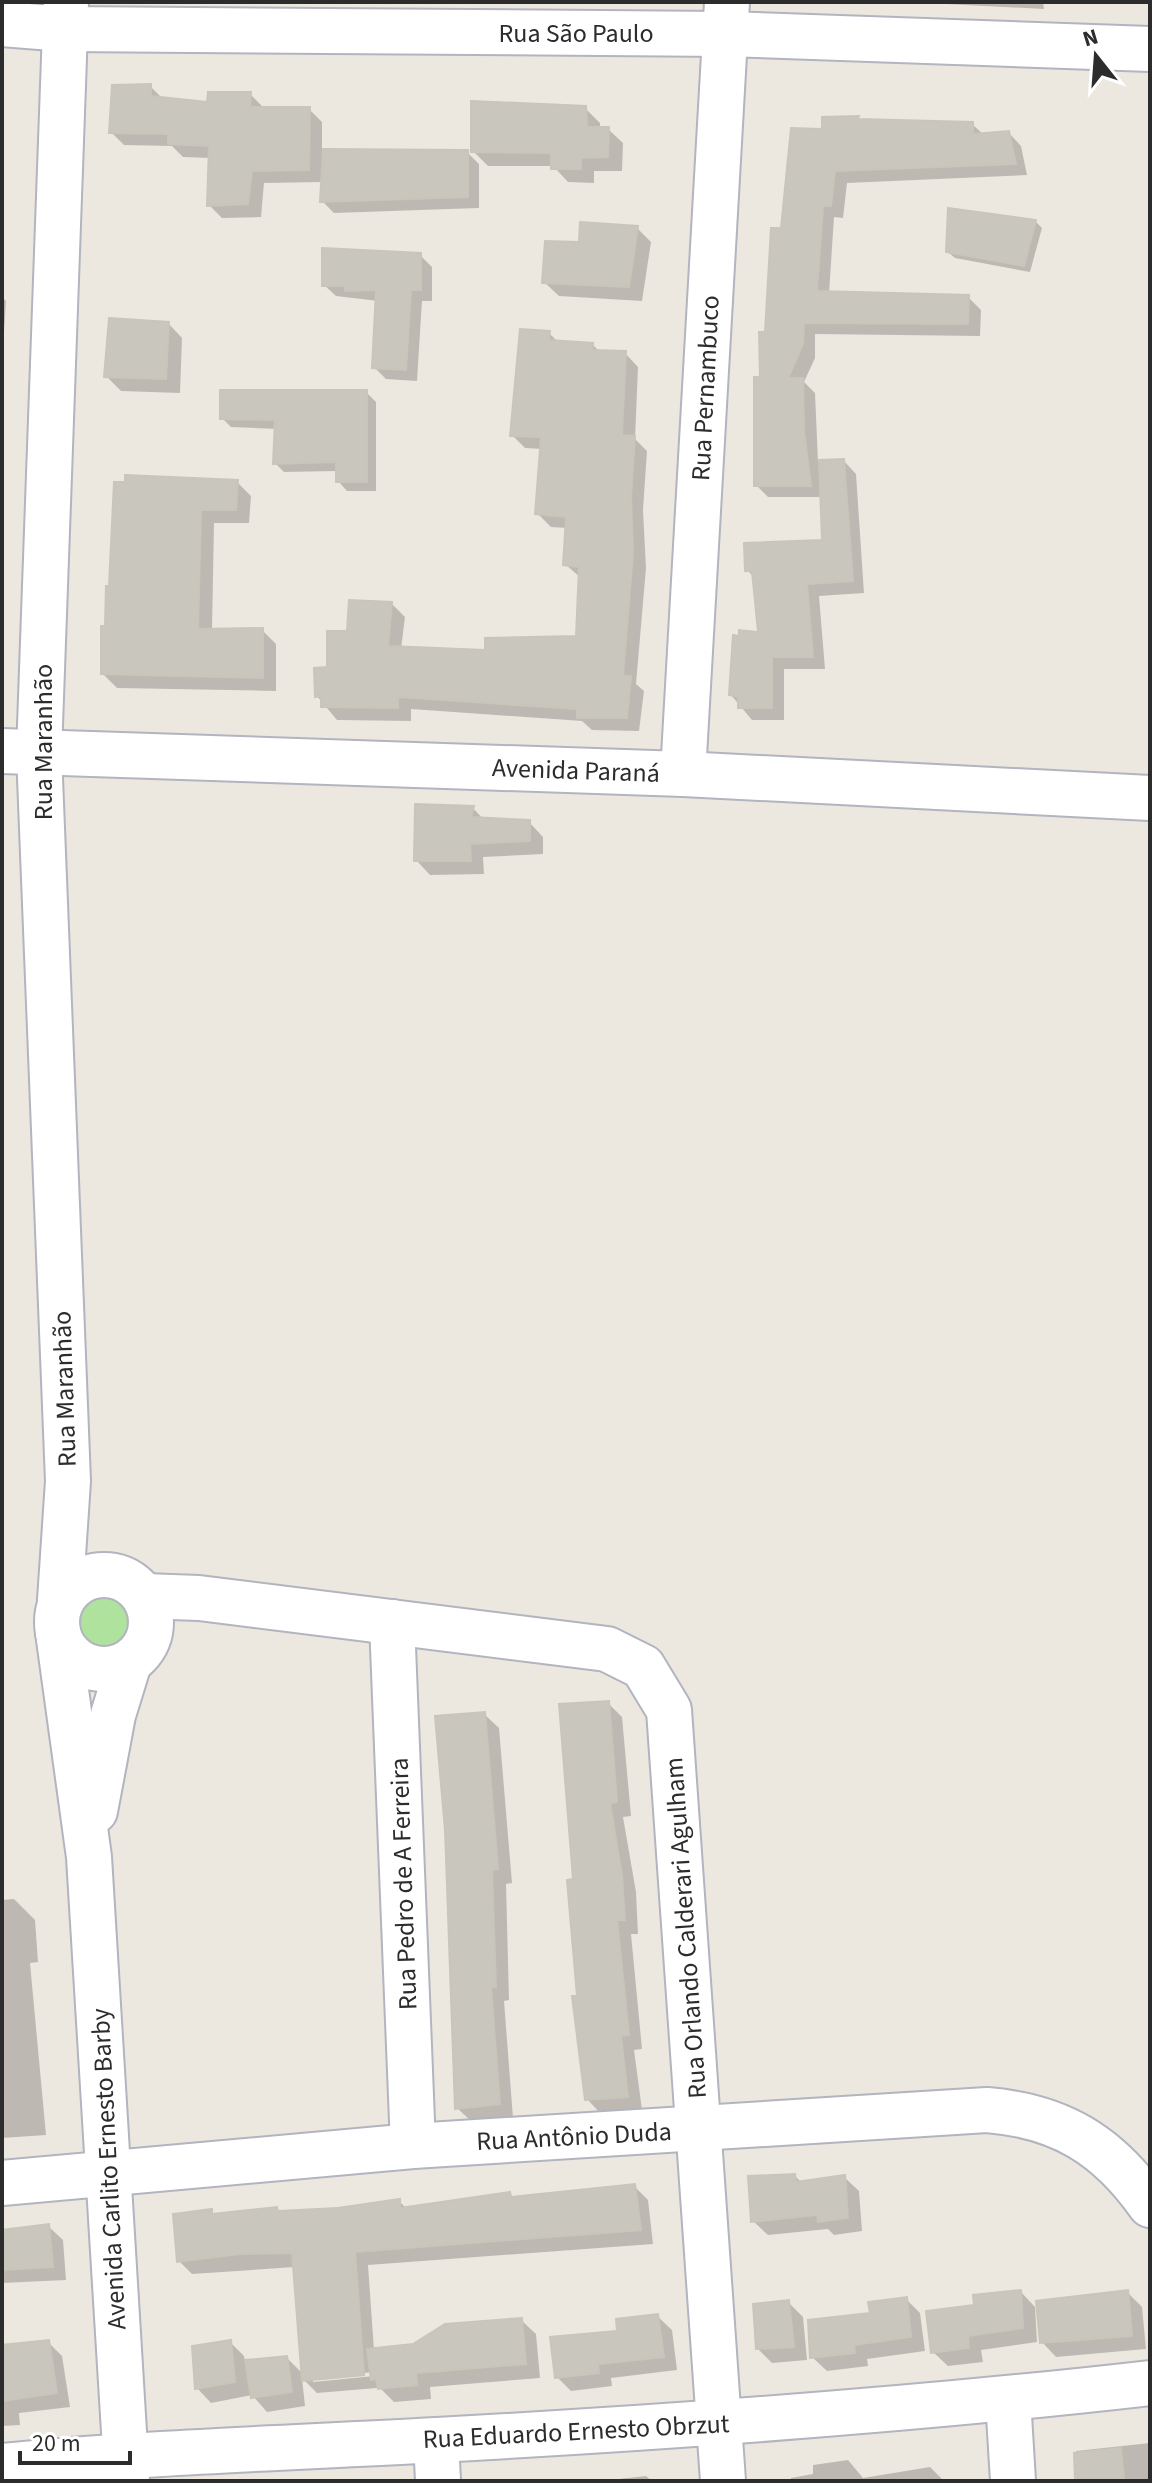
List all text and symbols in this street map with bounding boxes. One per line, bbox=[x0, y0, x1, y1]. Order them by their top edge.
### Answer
street label: Rua São Paulo bbox=[498, 15, 654, 52]
north arrow bbox=[1056, 16, 1136, 96]
text: N bbox=[1079, 20, 1102, 55]
street label: Rua Pernambuco bbox=[682, 294, 729, 482]
street label: Rua Maranhão bbox=[25, 664, 62, 820]
street label: Avenida Paraná bbox=[491, 749, 660, 792]
street label: Rua Maranhão bbox=[43, 1310, 86, 1468]
street label: Rua Orlando Calderari Agulham bbox=[655, 1756, 716, 2100]
street label: Rua Pedro de A Ferreira bbox=[381, 1757, 426, 2011]
street label: Avenida Carlito Ernesto Barby bbox=[82, 2007, 135, 2331]
street label: Rua Antônio Duda bbox=[475, 2113, 673, 2160]
street label: Rua Eduardo Ernesto Obrzut bbox=[422, 2405, 731, 2458]
scale bar bbox=[20, 2415, 130, 2465]
text: 20 m bbox=[32, 2426, 81, 2461]

